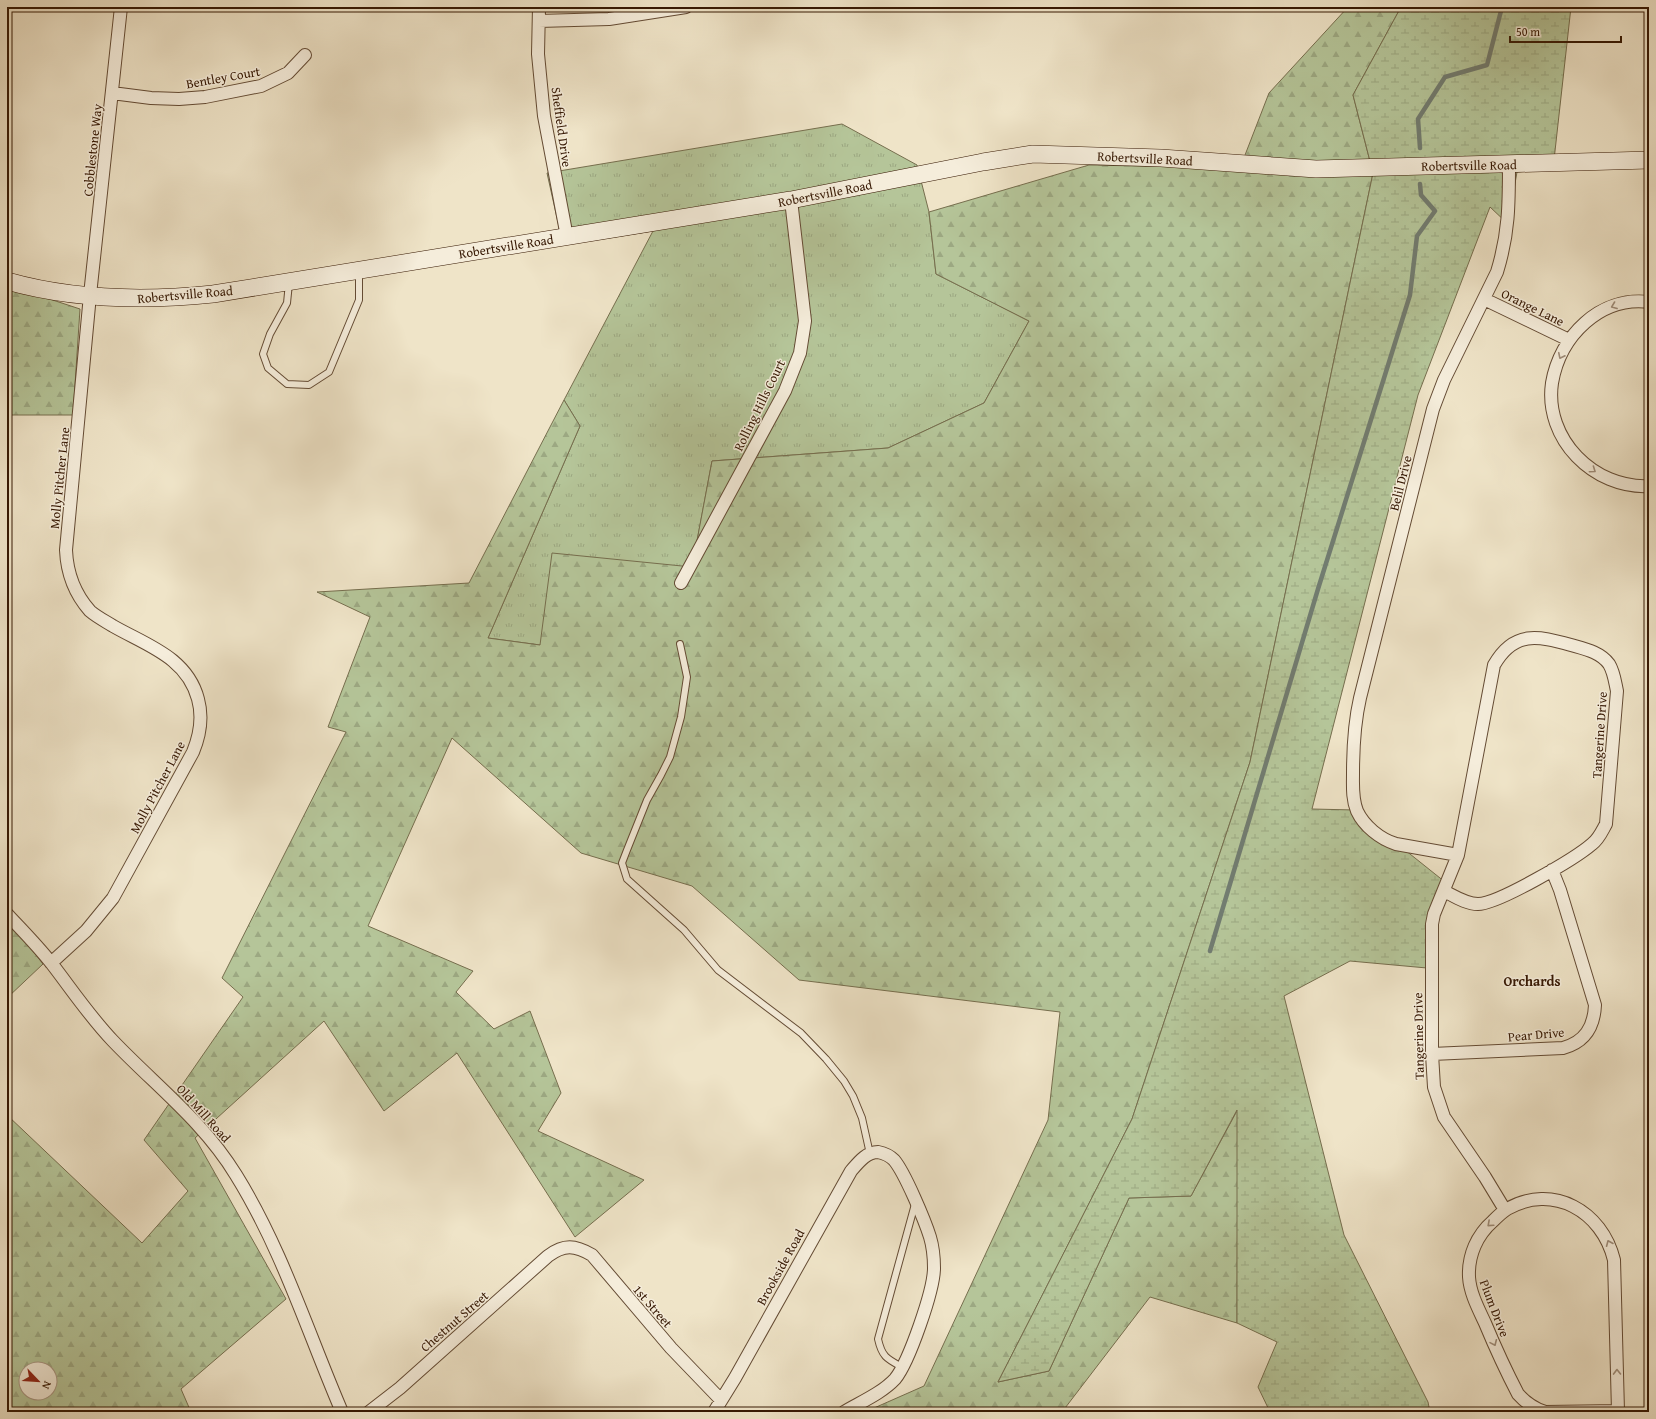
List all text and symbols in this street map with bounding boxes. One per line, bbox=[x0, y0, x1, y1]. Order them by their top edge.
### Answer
scale bar bbox=[1510, 18, 1621, 44]
text: 50 m bbox=[1516, 23, 1540, 40]
street label: Bentley Court bbox=[184, 62, 262, 93]
street label: Sheffield Drive bbox=[546, 86, 577, 168]
street label: Cobblestone Way bbox=[78, 102, 107, 197]
street label: Robertsville Road bbox=[1097, 147, 1193, 170]
street label: Robertsville Road bbox=[1421, 155, 1517, 176]
street label: Robertsville Road bbox=[776, 175, 874, 212]
street label: Robertsville Road bbox=[457, 230, 555, 263]
street label: Robertsville Road bbox=[137, 281, 234, 308]
street label: Orange Lane bbox=[1498, 284, 1567, 331]
one-way arrow bbox=[1610, 301, 1617, 309]
one-way arrow bbox=[1559, 351, 1566, 359]
street label: Rolling Hills Court bbox=[729, 356, 790, 454]
street label: Molly Pitcher Lane bbox=[45, 426, 74, 530]
street label: Belil Drive bbox=[1384, 453, 1417, 513]
one-way arrow bbox=[1589, 465, 1596, 473]
street label: Tangerine Drive bbox=[1587, 691, 1612, 779]
street label: Molly Pitcher Lane bbox=[125, 738, 190, 837]
district label: Orchards bbox=[1503, 971, 1561, 991]
street label: Tangerine Drive bbox=[1408, 992, 1429, 1080]
street label: Pear Drive bbox=[1507, 1023, 1565, 1046]
street label: Old Mill Road bbox=[172, 1080, 235, 1147]
one-way arrow bbox=[1487, 1219, 1495, 1226]
street label: Brookside Road bbox=[752, 1226, 809, 1309]
one-way arrow bbox=[1606, 1240, 1614, 1248]
street label: Plum Drive bbox=[1475, 1277, 1514, 1340]
street label: 1st Street bbox=[628, 1281, 677, 1332]
street label: Chestnut Street bbox=[416, 1286, 493, 1356]
one-way arrow bbox=[1489, 1339, 1497, 1346]
north arrow bbox=[18, 1361, 58, 1401]
one-way arrow bbox=[1613, 1369, 1621, 1375]
text: N bbox=[38, 1379, 56, 1393]

